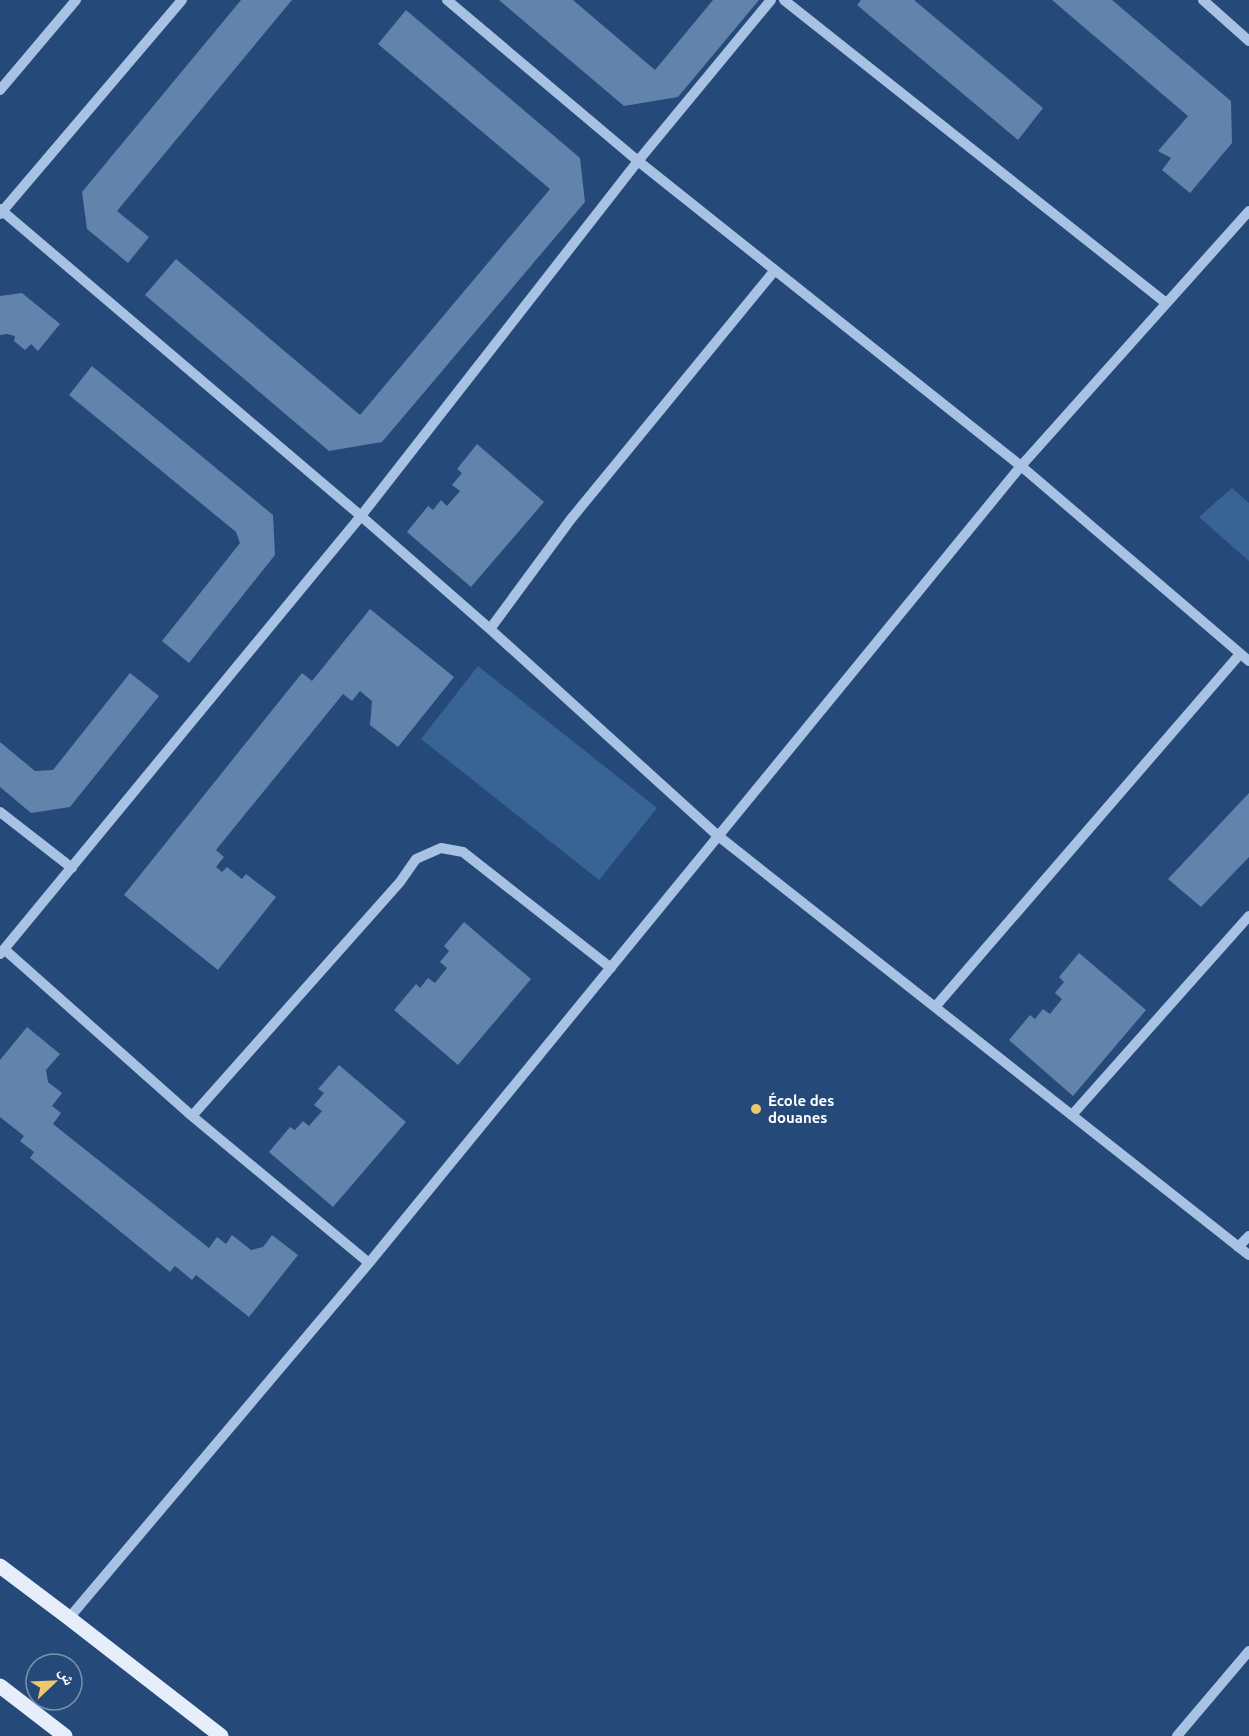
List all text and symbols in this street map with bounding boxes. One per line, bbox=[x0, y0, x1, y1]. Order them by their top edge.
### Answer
place label: École des douanes bbox=[768, 1092, 834, 1126]
marker: École des douanes bbox=[749, 1102, 763, 1116]
north arrow bbox=[24, 1652, 84, 1712]
text: ش bbox=[55, 1665, 79, 1688]

